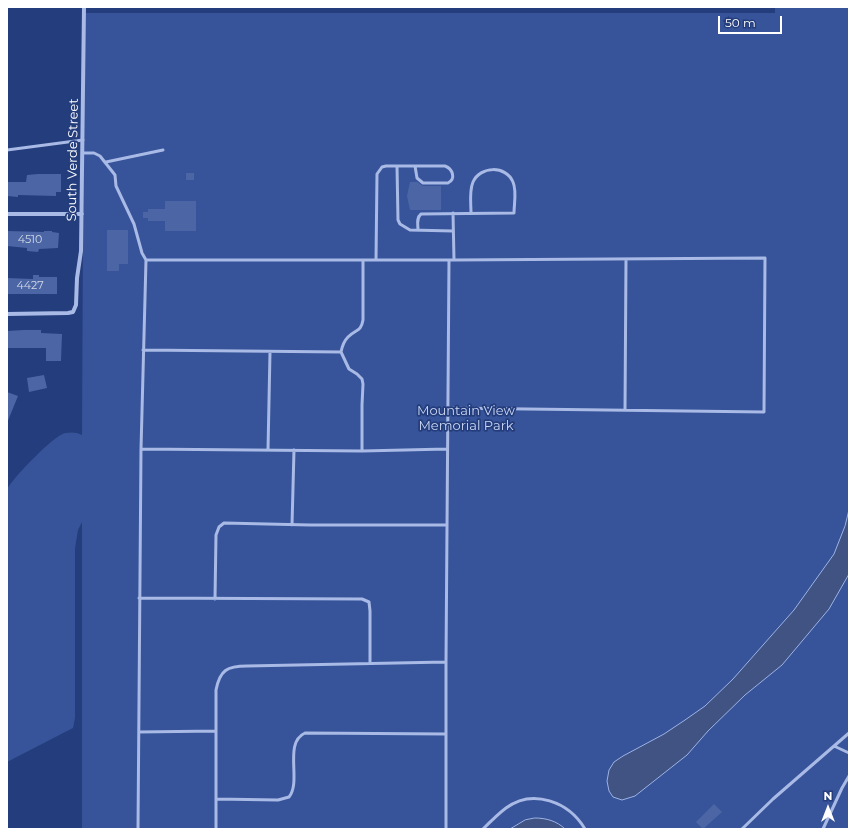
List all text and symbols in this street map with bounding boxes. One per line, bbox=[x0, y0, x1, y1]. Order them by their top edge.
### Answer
scale bar bbox=[720, 8, 784, 34]
text: 50 m bbox=[725, 15, 756, 30]
street label: South Verde Street bbox=[64, 98, 82, 222]
house number: 4510 bbox=[18, 233, 42, 247]
house number: 4427 bbox=[16, 279, 44, 293]
park label: Mountain View Memorial Park bbox=[417, 403, 515, 434]
north arrow bbox=[808, 788, 848, 828]
text: N bbox=[824, 789, 832, 803]

